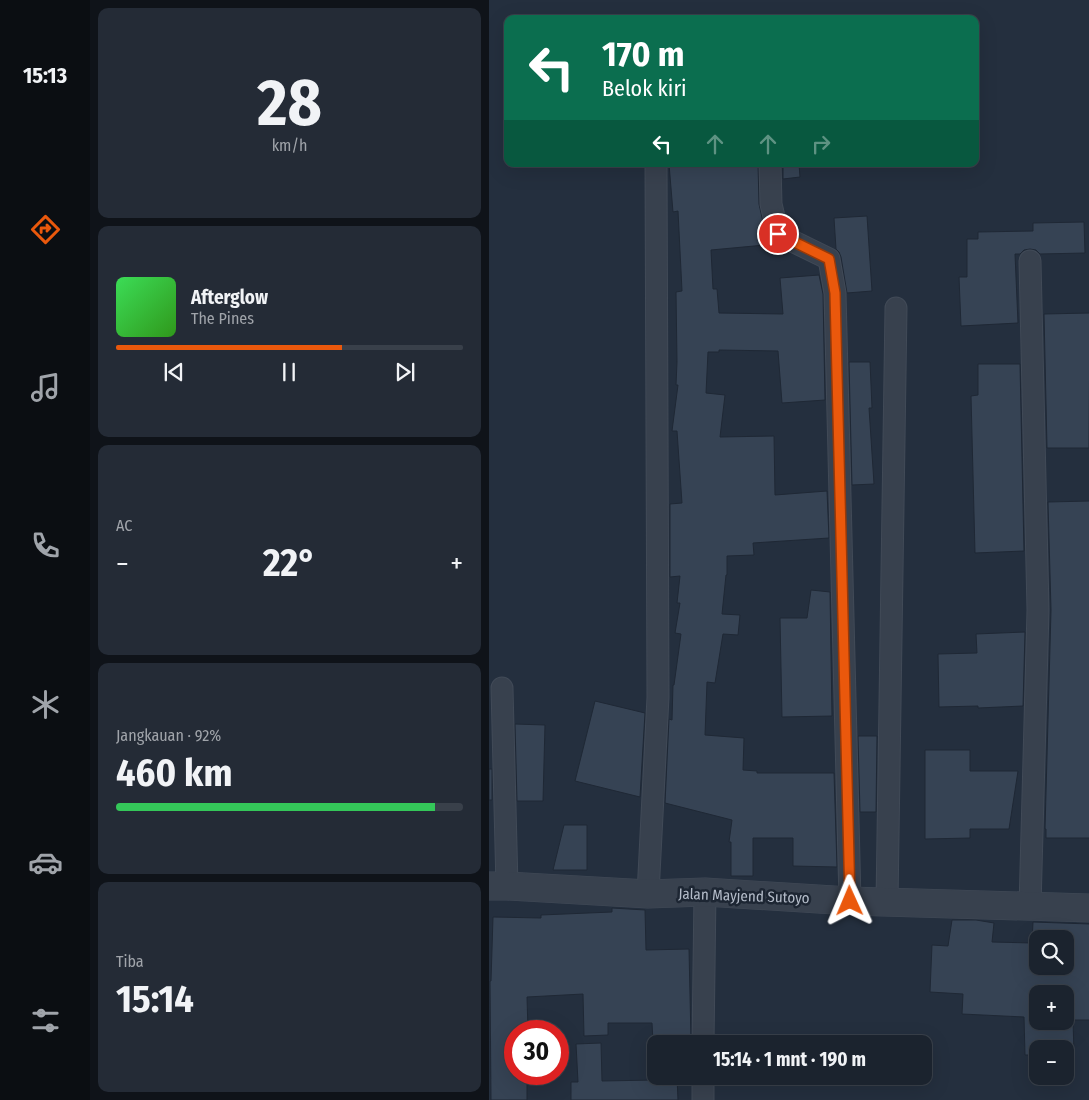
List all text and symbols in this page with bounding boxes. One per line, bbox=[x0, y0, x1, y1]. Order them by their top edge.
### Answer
text: 170 m bbox=[602, 33, 685, 75]
icon: left bbox=[519, 35, 584, 100]
text: 15:13 bbox=[23, 62, 67, 89]
text: 28 bbox=[257, 64, 322, 142]
text: Belok kiri bbox=[602, 75, 687, 102]
icon: left bbox=[648, 130, 676, 158]
icon: ahead bbox=[701, 130, 729, 158]
icon: ahead bbox=[754, 130, 782, 158]
icon: right bbox=[807, 130, 835, 158]
text: km/h bbox=[272, 136, 307, 155]
icon: directions bbox=[28, 212, 63, 247]
pin bbox=[757, 213, 799, 255]
icon: arrive bbox=[764, 220, 792, 248]
text: Afterglow bbox=[191, 286, 268, 309]
text: The Pines bbox=[191, 309, 254, 328]
icon: previous bbox=[160, 358, 188, 386]
icon: pause bbox=[275, 358, 303, 386]
icon: next bbox=[391, 358, 419, 386]
icon: music bbox=[28, 370, 63, 405]
text: AC bbox=[116, 516, 132, 535]
icon: phone bbox=[28, 528, 63, 563]
text: 22° bbox=[263, 540, 316, 586]
text: − bbox=[116, 547, 129, 580]
text: + bbox=[450, 547, 463, 580]
icon: climate bbox=[28, 687, 63, 722]
text: Jangkauan · 92% bbox=[116, 726, 221, 745]
text: 460 km bbox=[116, 750, 232, 796]
icon: car bbox=[28, 845, 63, 880]
position arrow bbox=[823, 874, 875, 926]
street label: Jalan Mayjend Sutoyo bbox=[678, 885, 810, 907]
map controls bbox=[1029, 930, 1074, 1085]
button: search bbox=[1029, 930, 1074, 975]
text: Tiba bbox=[116, 952, 144, 971]
text: 15:14 bbox=[116, 976, 194, 1022]
button: + bbox=[1029, 985, 1074, 1030]
icon: filters bbox=[28, 1003, 63, 1038]
speed limit sign: 30 bbox=[504, 1020, 569, 1085]
button: − bbox=[1029, 1040, 1074, 1085]
text: 15:14 · 1 mnt · 190 m bbox=[713, 1048, 866, 1071]

